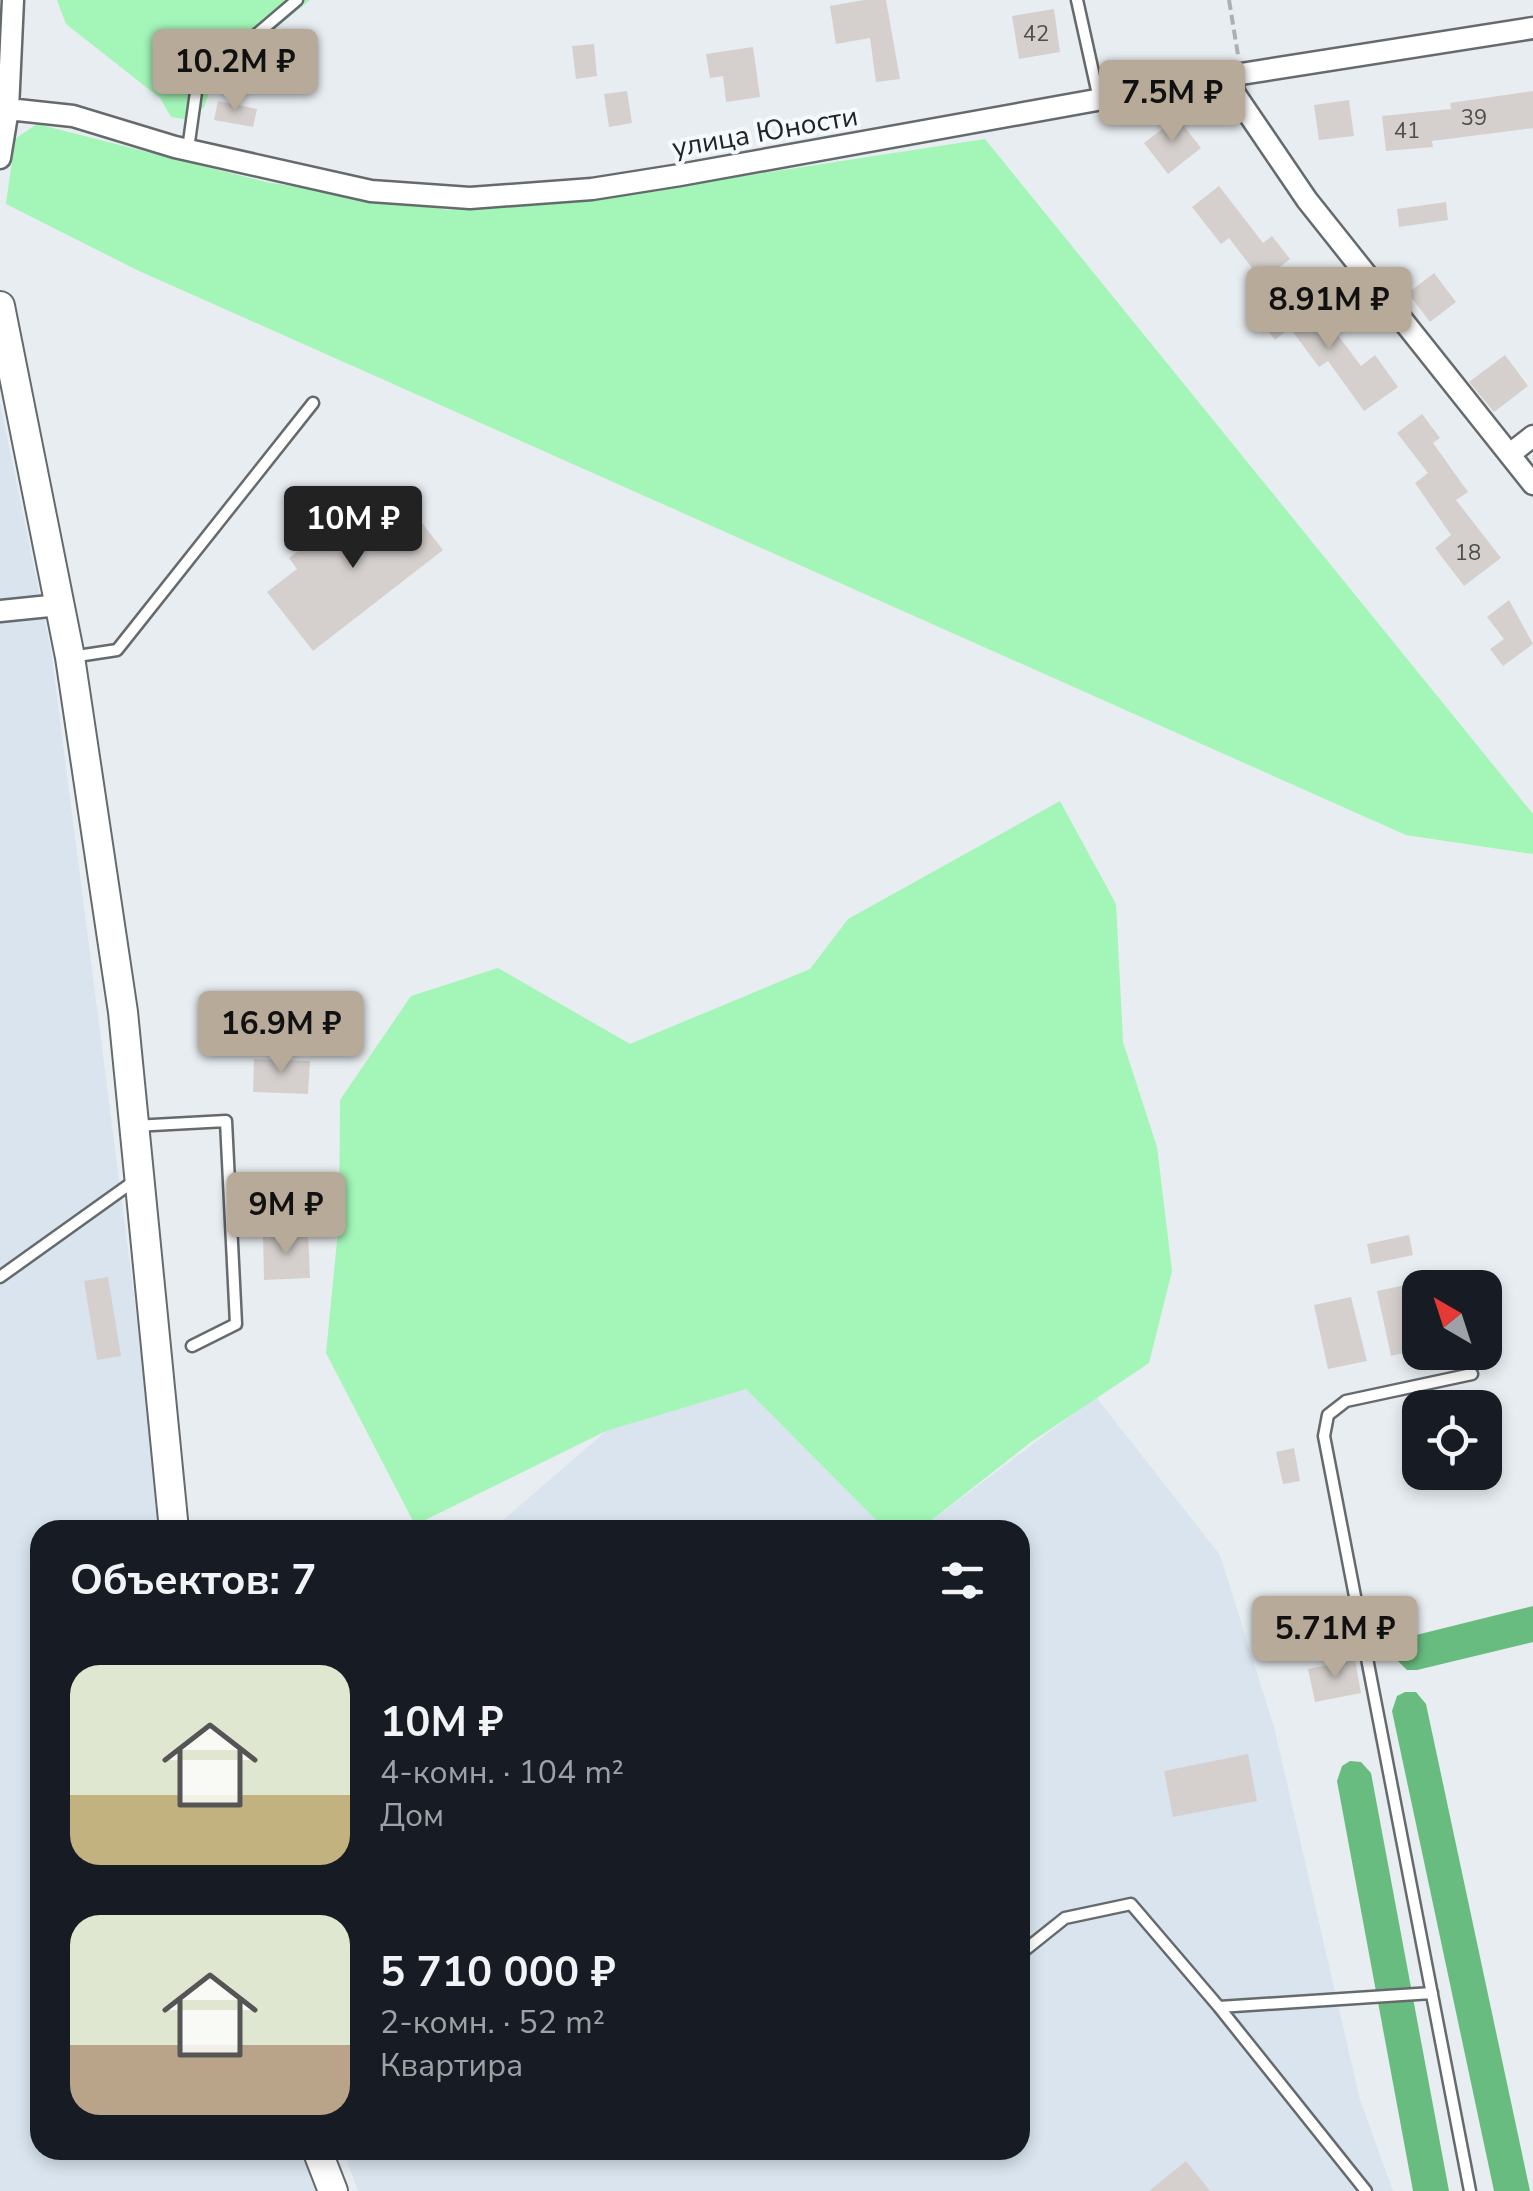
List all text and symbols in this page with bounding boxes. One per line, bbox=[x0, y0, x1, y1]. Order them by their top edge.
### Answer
house number: 42 bbox=[1023, 19, 1049, 49]
pin: 10.2M ₽ bbox=[143, 29, 327, 114]
text: 10.2M ₽ bbox=[174, 40, 296, 83]
pin: 7.5M ₽ bbox=[1091, 60, 1253, 145]
text: 7.5M ₽ bbox=[1121, 71, 1223, 114]
street label: улица Юности bbox=[669, 97, 861, 167]
house number: 39 bbox=[1461, 103, 1487, 133]
house number: 41 bbox=[1394, 116, 1420, 146]
pin: 8.91M ₽ bbox=[1237, 267, 1421, 352]
text: 8.91M ₽ bbox=[1268, 278, 1390, 321]
pin: 10M ₽ bbox=[283, 486, 423, 571]
text: 10M ₽ bbox=[306, 497, 400, 540]
house number: 18 bbox=[1455, 538, 1481, 568]
pin: 16.9M ₽ bbox=[189, 991, 373, 1076]
text: 16.9M ₽ bbox=[220, 1002, 342, 1045]
pin: 9M ₽ bbox=[227, 1172, 345, 1257]
text: 9M ₽ bbox=[249, 1183, 323, 1226]
north arrow bbox=[1402, 1270, 1502, 1370]
map controls bbox=[1402, 1270, 1502, 1490]
button: locate bbox=[1402, 1390, 1502, 1490]
text: Объектов: 7 bbox=[70, 1552, 316, 1609]
icon: filters bbox=[935, 1553, 990, 1608]
pin: 5.71M ₽ bbox=[1243, 1596, 1427, 1681]
text: 5.71M ₽ bbox=[1274, 1607, 1396, 1650]
text: 10M ₽ bbox=[380, 1694, 503, 1751]
icon: home bbox=[150, 1705, 270, 1825]
text: 4-комн. · 104 m² bbox=[380, 1751, 624, 1794]
text: Дом bbox=[380, 1794, 444, 1837]
text: 5 710 000 ₽ bbox=[380, 1944, 616, 2001]
icon: home bbox=[150, 1955, 270, 2075]
text: 2-комн. · 52 m² bbox=[380, 2001, 605, 2044]
text: Квартира bbox=[380, 2044, 523, 2087]

